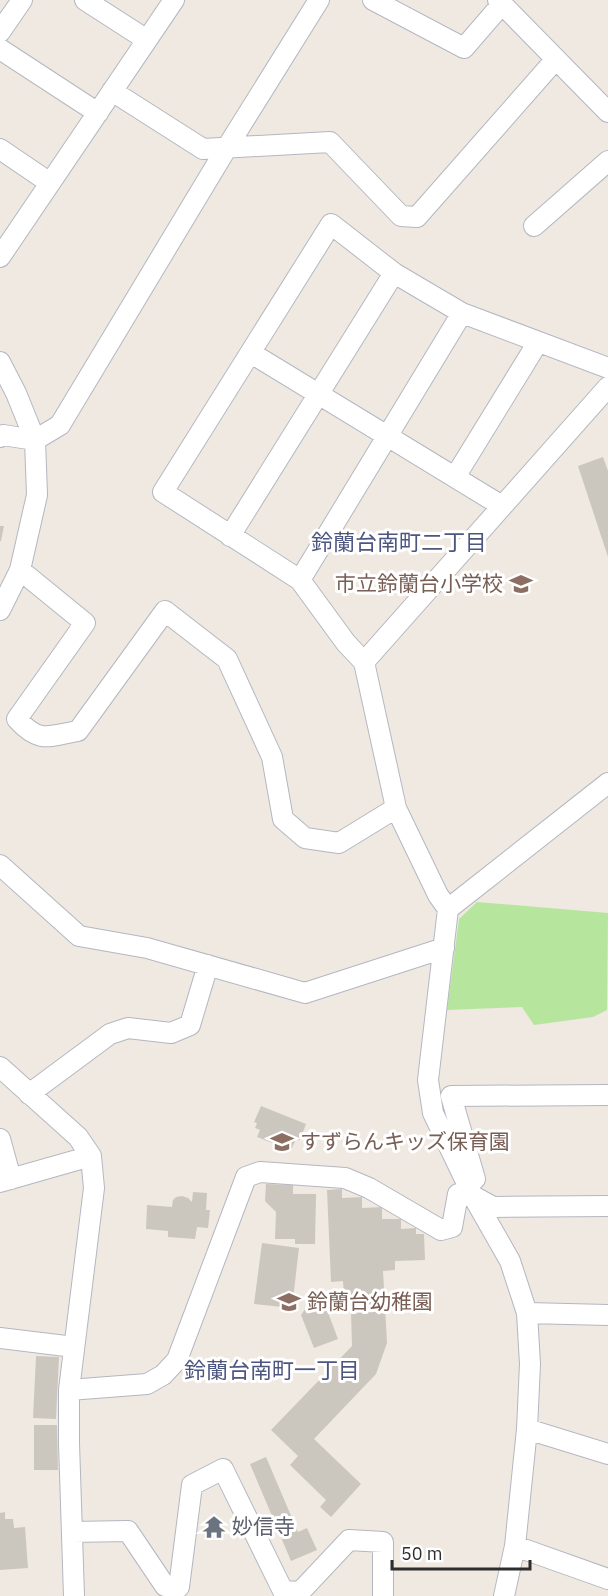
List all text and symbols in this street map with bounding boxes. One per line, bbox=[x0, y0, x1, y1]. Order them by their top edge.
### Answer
district label: 鈴蘭台南町二丁目 bbox=[311, 527, 487, 556]
place label: 市立鈴蘭台小学校 bbox=[335, 569, 503, 597]
school or university icon: 市立鈴蘭台小学校 bbox=[508, 571, 534, 597]
place label: すずらんキッズ保育園 bbox=[300, 1127, 510, 1155]
school or university icon: すずらんキッズ保育園 bbox=[269, 1129, 295, 1155]
place label: 鈴蘭台幼稚園 bbox=[307, 1287, 433, 1315]
school or university icon: 鈴蘭台幼稚園 bbox=[276, 1289, 302, 1315]
district label: 鈴蘭台南町一丁目 bbox=[184, 1355, 360, 1384]
place label: 妙信寺 bbox=[232, 1512, 295, 1540]
temple icon: 妙信寺 bbox=[201, 1514, 227, 1540]
scale bar bbox=[392, 1533, 530, 1571]
text: 50 m bbox=[401, 1542, 443, 1565]

